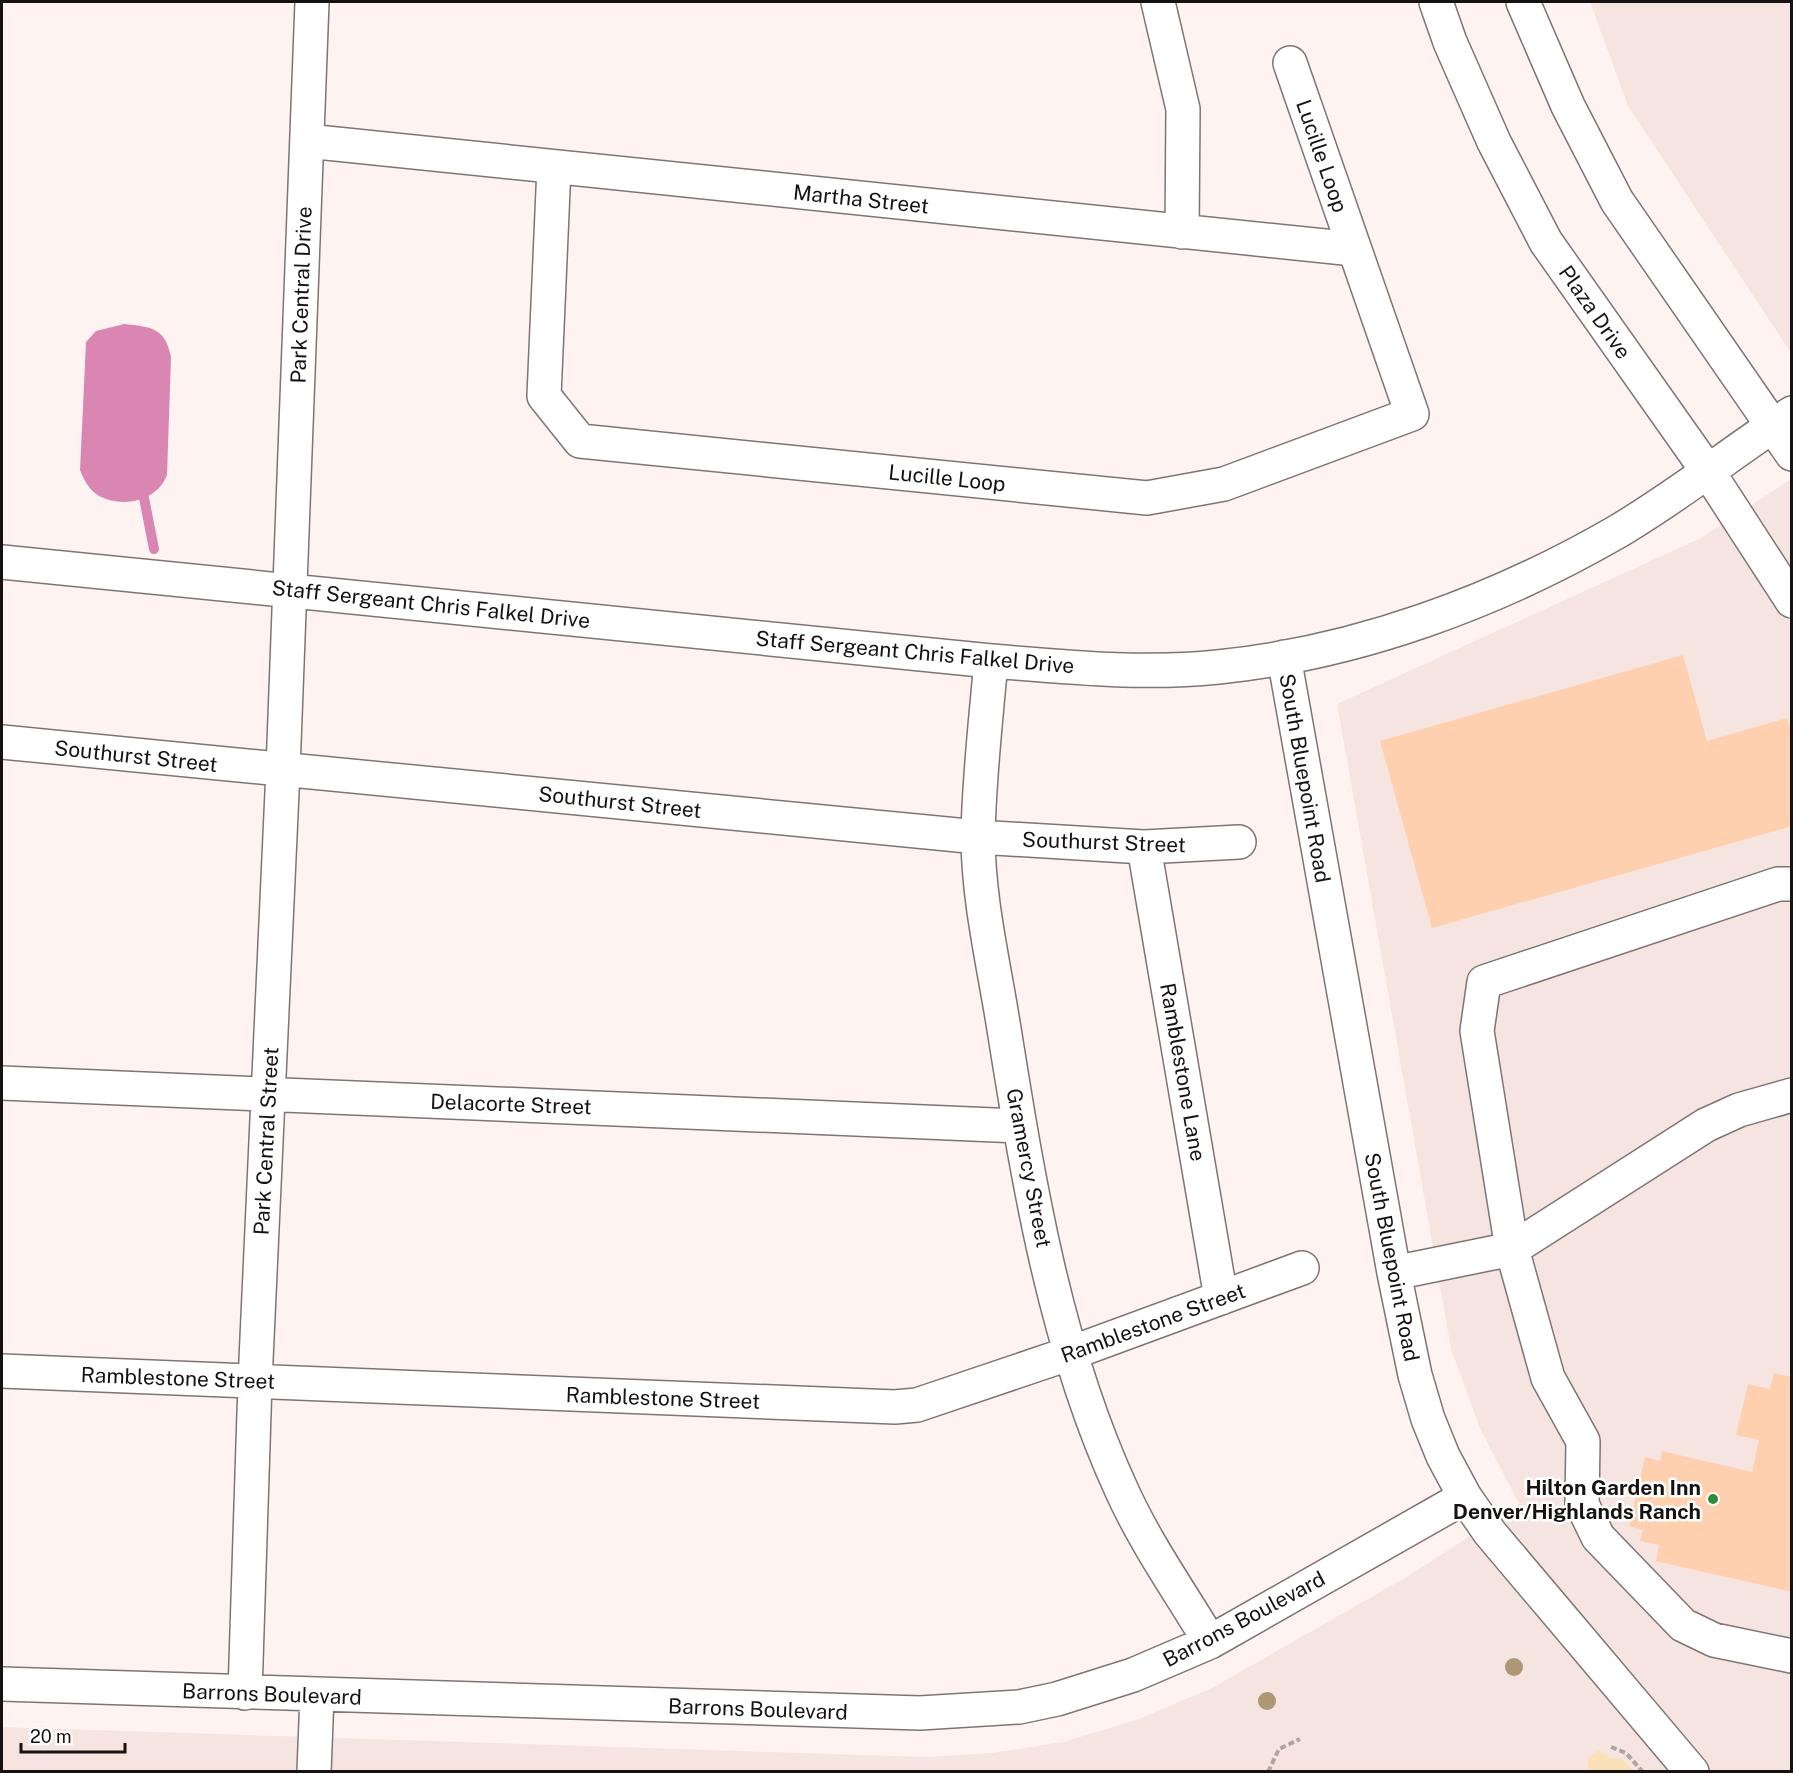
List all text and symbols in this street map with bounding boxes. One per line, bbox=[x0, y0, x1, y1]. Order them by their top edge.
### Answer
street label: Lucille Loop bbox=[1291, 96, 1353, 216]
street label: Martha Street bbox=[792, 179, 930, 219]
street label: Park Central Drive bbox=[285, 206, 317, 384]
street label: Plaza Drive bbox=[1554, 260, 1636, 364]
street label: Lucille Loop bbox=[887, 459, 1007, 497]
street label: Staff Sergeant Chris Falkel Drive bbox=[271, 575, 591, 633]
street label: Staff Sergeant Chris Falkel Drive bbox=[755, 626, 1075, 678]
street label: South Bluepoint Road bbox=[1274, 671, 1336, 885]
street label: Southurst Street bbox=[53, 735, 219, 777]
street label: Southurst Street bbox=[537, 781, 703, 823]
street label: Southurst Street bbox=[1022, 827, 1186, 857]
street label: Ramblestone Lane bbox=[1155, 981, 1211, 1163]
street label: Park Central Street bbox=[249, 1046, 283, 1236]
street label: Gramercy Street bbox=[1001, 1086, 1057, 1250]
street label: Delacorte Street bbox=[430, 1089, 592, 1119]
street label: South Bluepoint Road bbox=[1359, 1151, 1425, 1363]
street label: Ramblestone Street bbox=[1057, 1278, 1249, 1368]
street label: Ramblestone Street bbox=[80, 1362, 276, 1394]
street label: Ramblestone Street bbox=[565, 1382, 761, 1414]
place label: Hilton Garden Inn Denver/Highlands Ranch bbox=[1453, 1475, 1701, 1524]
marker: Hilton Garden Inn Denver/Highlands Ranch bbox=[1706, 1492, 1720, 1506]
street label: Barrons Boulevard bbox=[1159, 1566, 1329, 1672]
street label: Barrons Boulevard bbox=[182, 1678, 362, 1710]
street label: Barrons Boulevard bbox=[668, 1693, 848, 1725]
scale bar bbox=[21, 1716, 124, 1754]
text: 20 m bbox=[30, 1726, 72, 1747]

